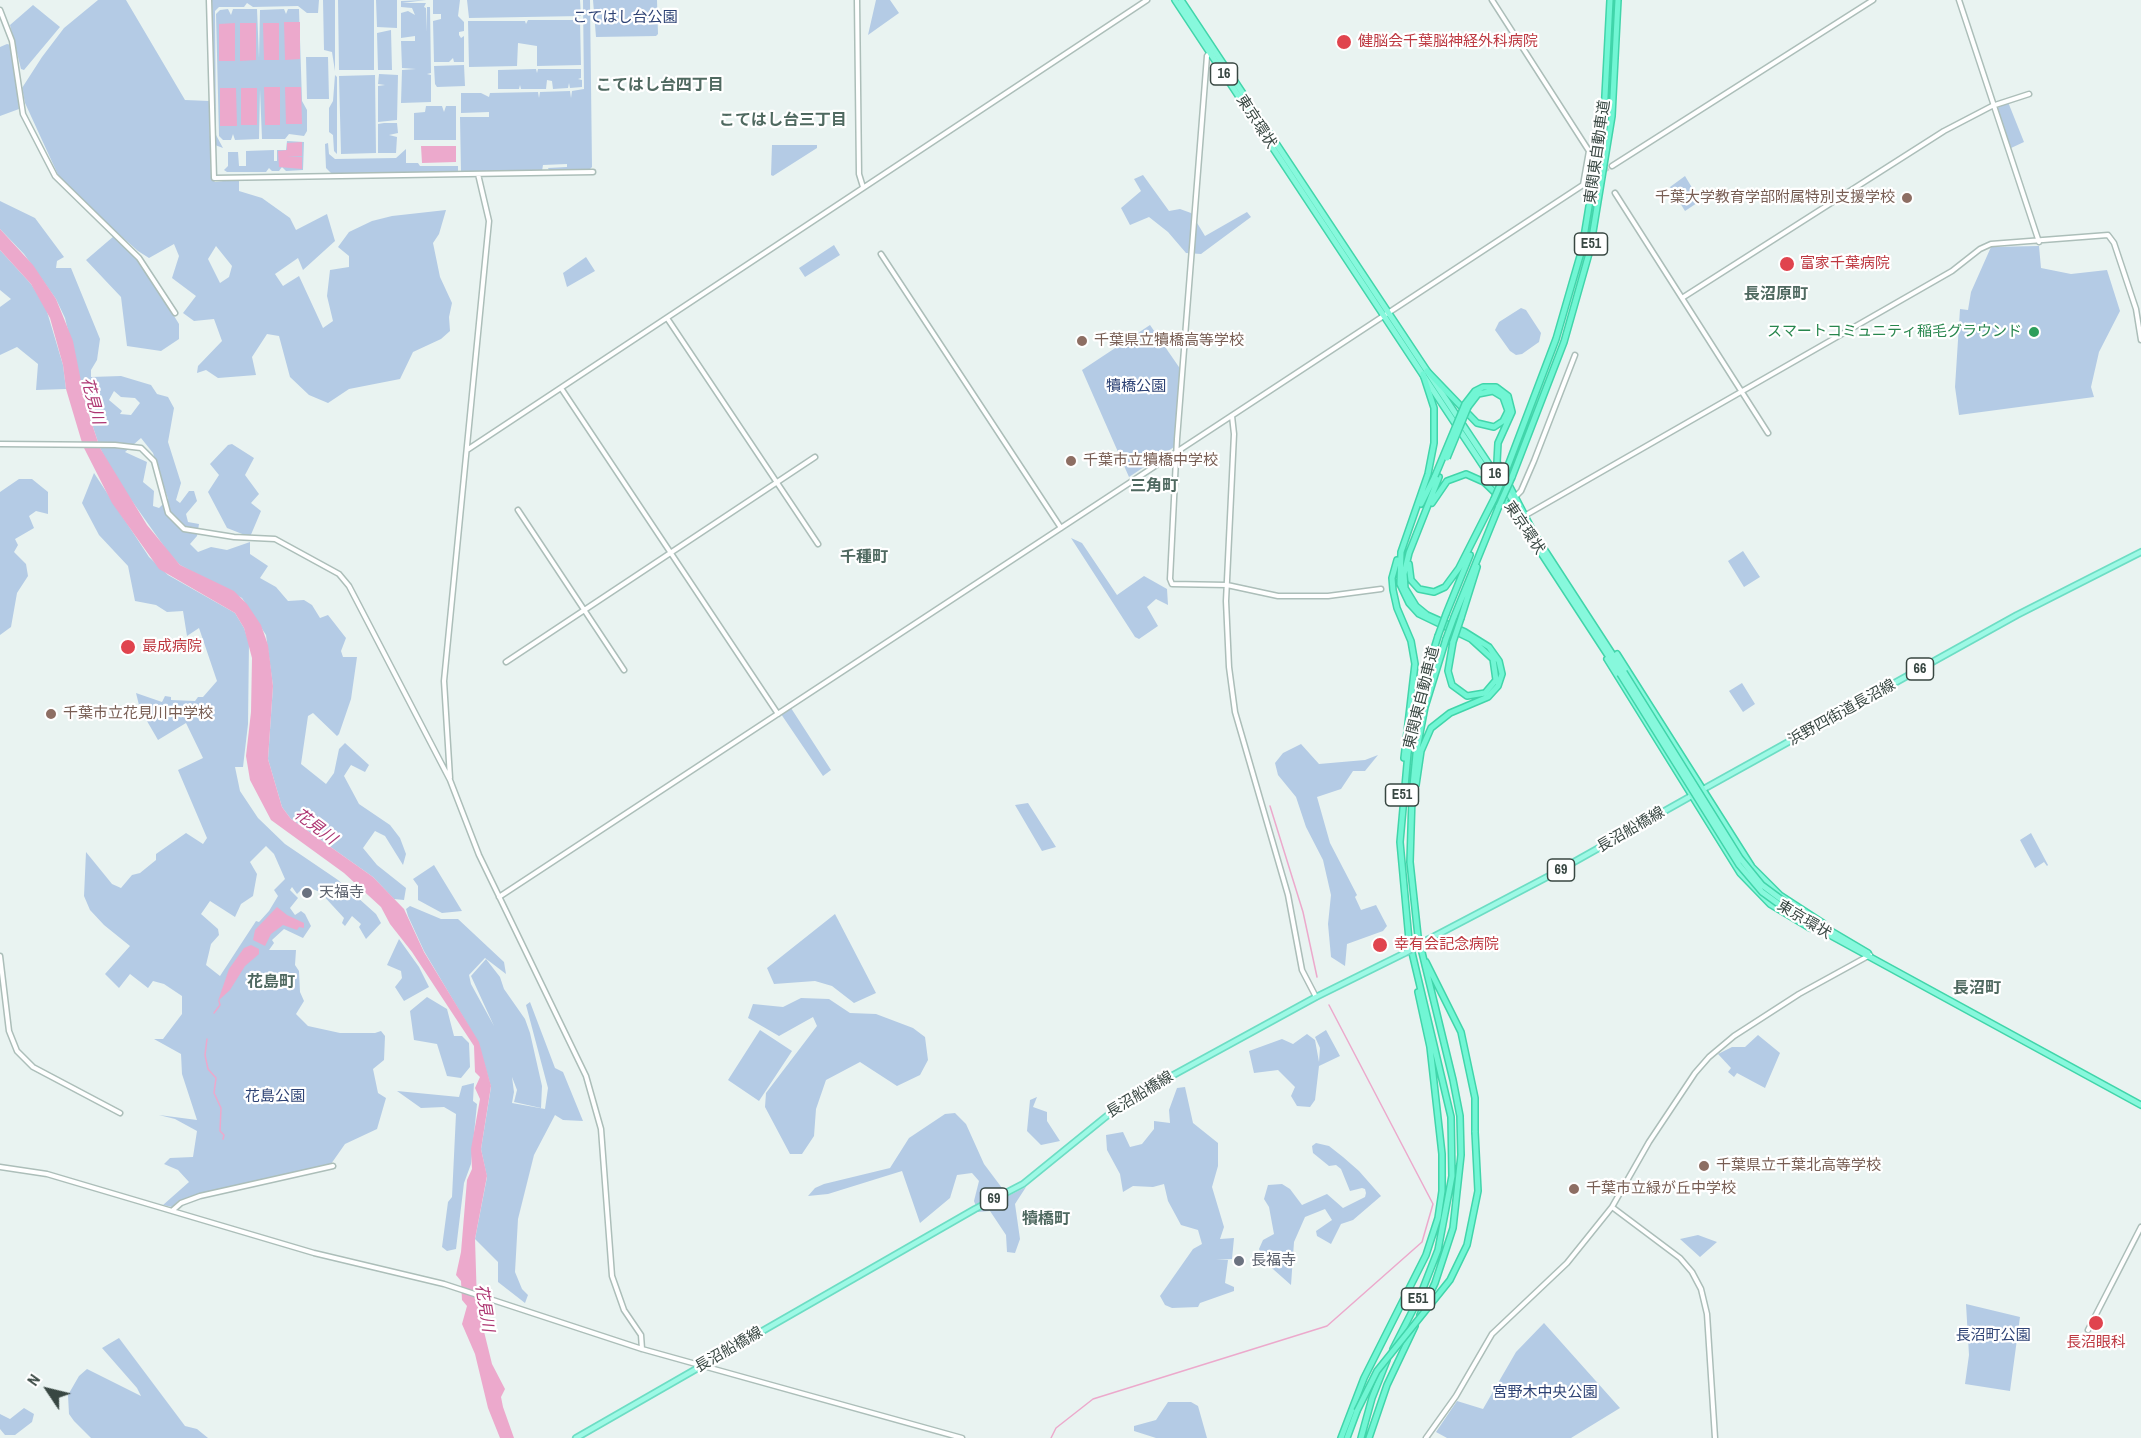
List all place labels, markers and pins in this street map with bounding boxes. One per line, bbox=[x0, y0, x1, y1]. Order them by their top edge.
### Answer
marker: 健脳会千葉脳神経外科病院 bbox=[1335, 33, 1353, 51]
place label: 健脳会千葉脳神経外科病院 bbox=[1358, 33, 1538, 51]
place label: 千葉大学教育学部附属特別支援学校 bbox=[1655, 189, 1895, 207]
marker: 千葉大学教育学部附属特別支援学校 bbox=[1900, 191, 1914, 205]
marker: 富家千葉病院 bbox=[1778, 255, 1796, 273]
place label: 富家千葉病院 bbox=[1800, 255, 1890, 273]
place label: スマートコミュニティ稲毛グラウンド bbox=[1767, 323, 2022, 341]
marker: スマートコミュニティ稲毛グラウンド bbox=[2027, 325, 2041, 339]
place label: 千葉県立犢橋高等学校 bbox=[1094, 332, 1244, 350]
marker: 千葉県立犢橋高等学校 bbox=[1075, 334, 1089, 348]
place label: 千葉市立犢橋中学校 bbox=[1083, 452, 1218, 470]
marker: 千葉市立犢橋中学校 bbox=[1064, 454, 1078, 468]
marker: 最成病院 bbox=[119, 638, 137, 656]
place label: 最成病院 bbox=[142, 638, 202, 656]
place label: 千葉市立花見川中学校 bbox=[63, 705, 213, 723]
marker: 千葉市立花見川中学校 bbox=[44, 707, 58, 721]
place label: 天福寺 bbox=[319, 884, 364, 902]
marker: 天福寺 bbox=[300, 886, 314, 900]
marker: 幸有会記念病院 bbox=[1371, 936, 1389, 954]
place label: 幸有会記念病院 bbox=[1394, 936, 1499, 954]
place label: 千葉県立千葉北高等学校 bbox=[1716, 1157, 1881, 1175]
marker: 千葉県立千葉北高等学校 bbox=[1697, 1159, 1711, 1173]
place label: 千葉市立緑が丘中学校 bbox=[1586, 1180, 1736, 1198]
marker: 千葉市立緑が丘中学校 bbox=[1567, 1182, 1581, 1196]
place label: 長福寺 bbox=[1251, 1252, 1296, 1270]
marker: 長福寺 bbox=[1232, 1254, 1246, 1268]
marker: 長沼眼科 bbox=[2087, 1314, 2105, 1332]
place label: 長沼眼科 bbox=[2066, 1334, 2126, 1352]

